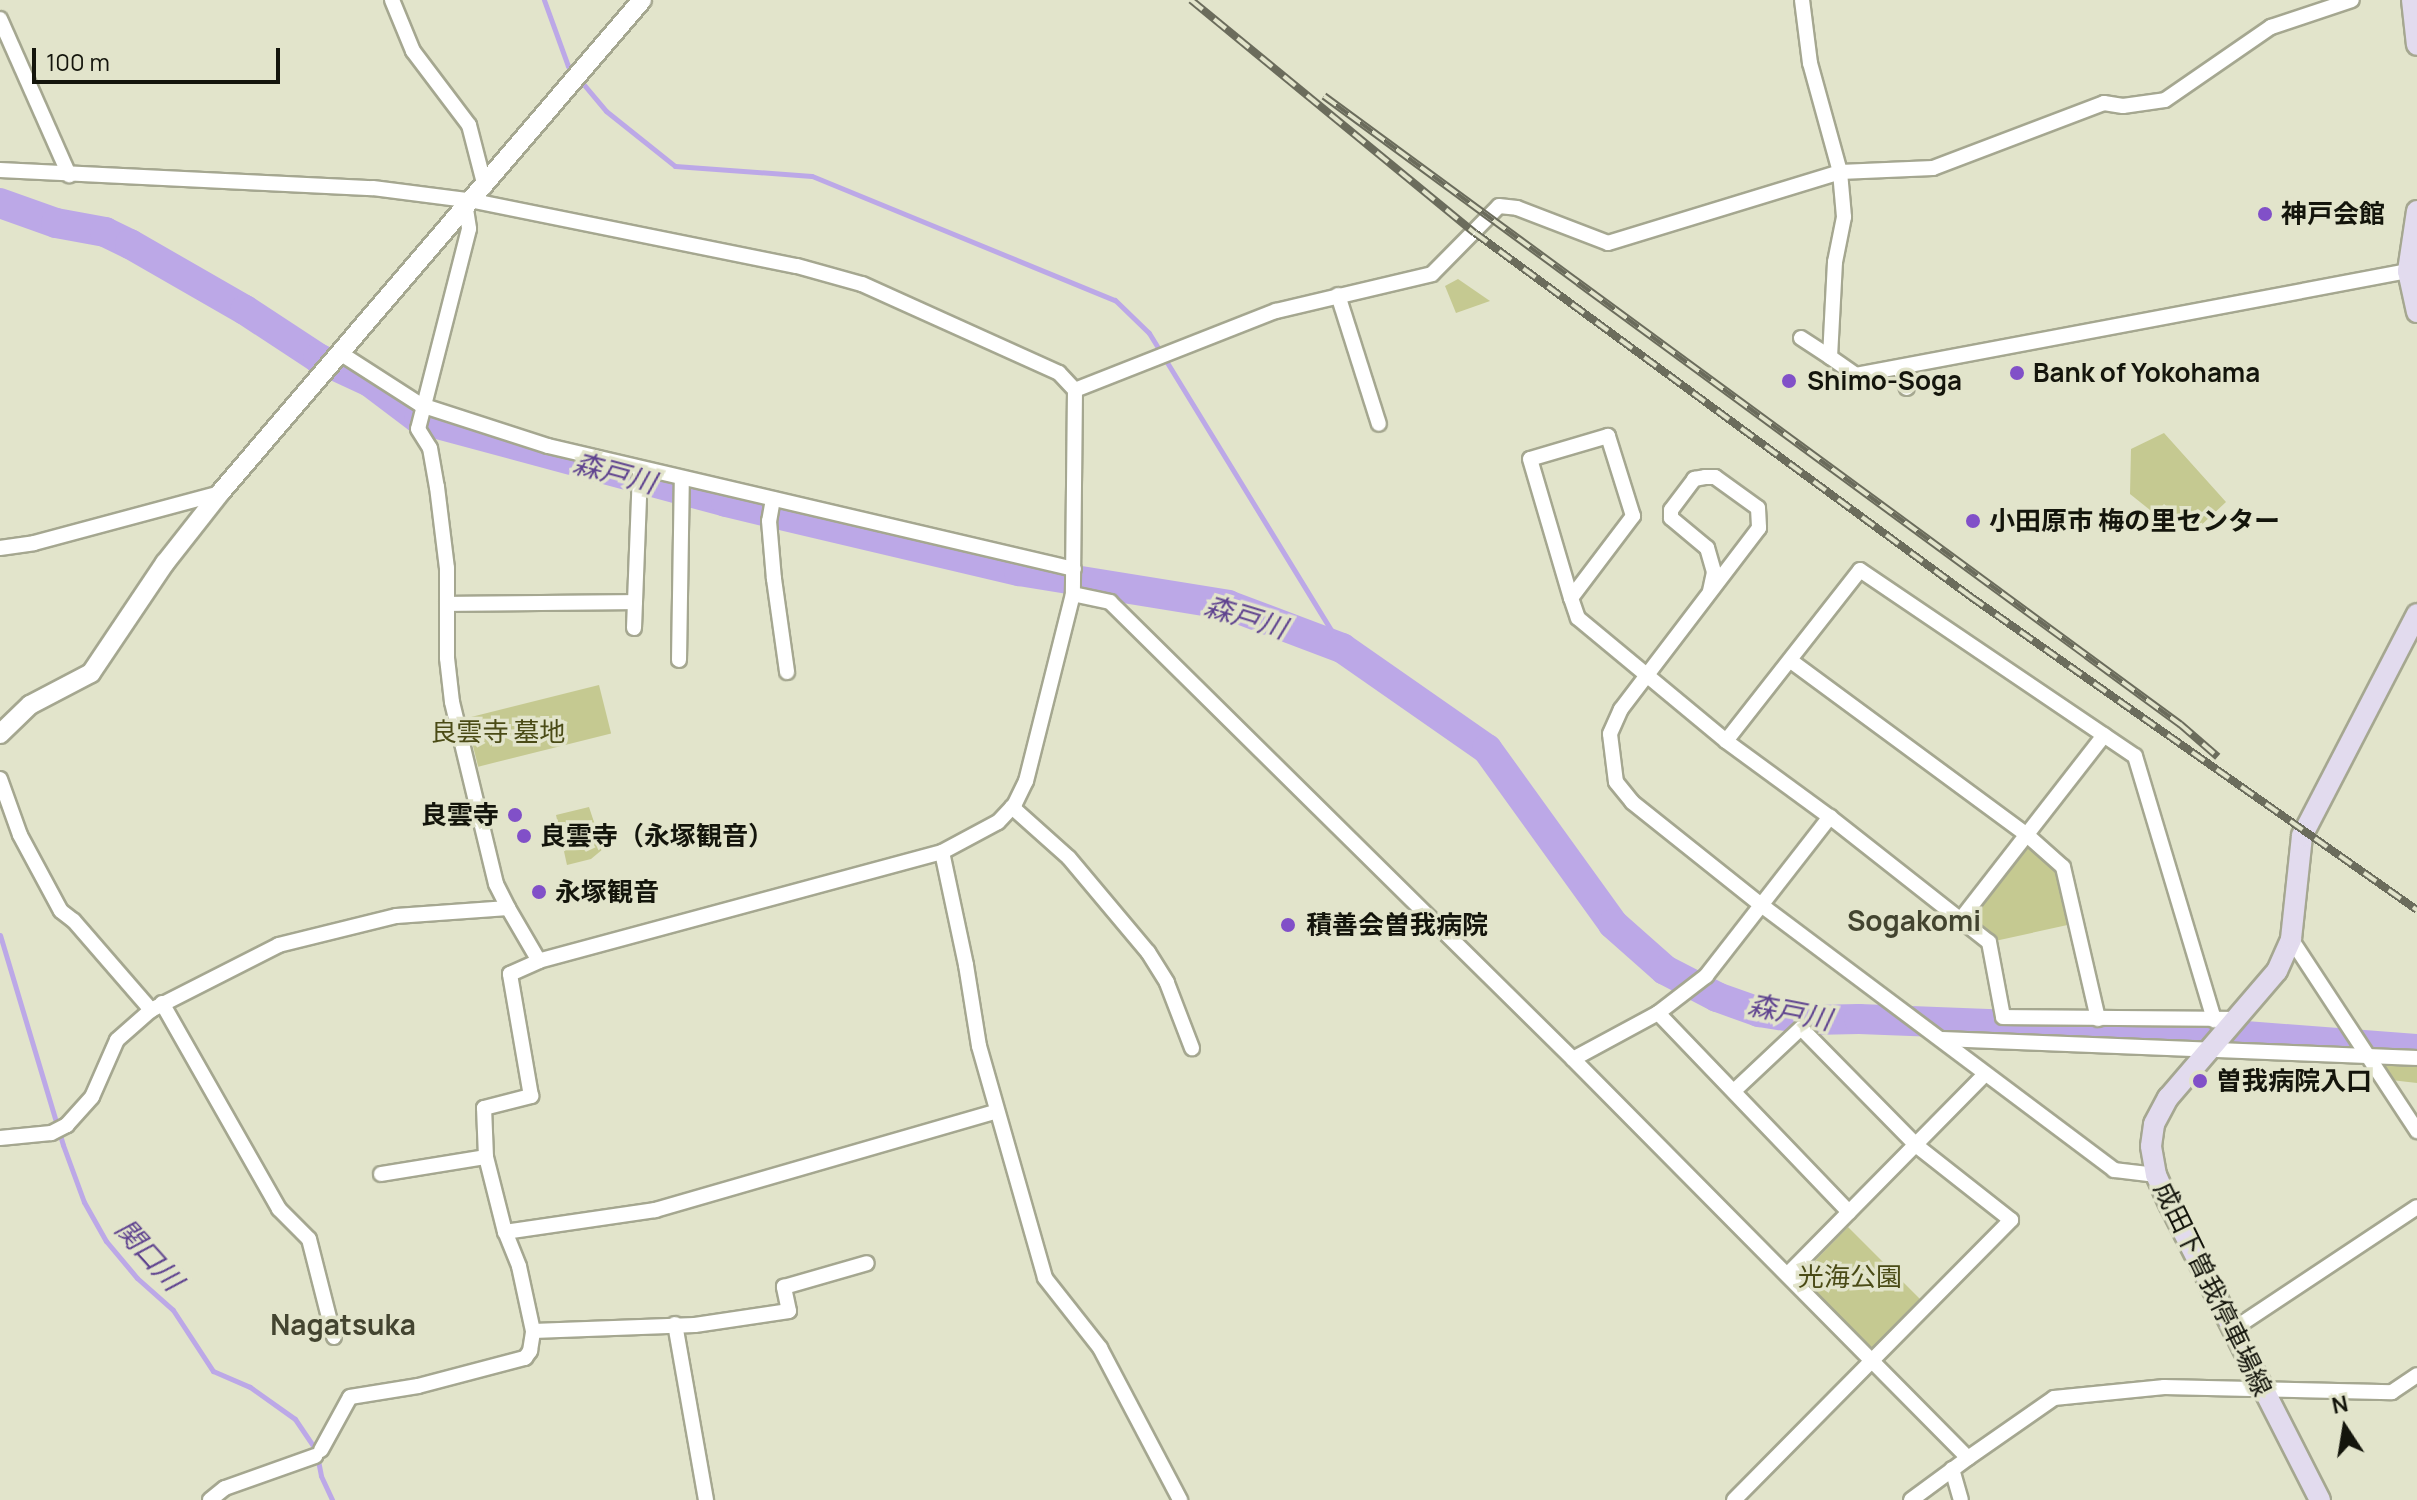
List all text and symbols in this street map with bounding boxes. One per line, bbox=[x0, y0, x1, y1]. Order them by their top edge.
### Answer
scale bar bbox=[36, 32, 284, 82]
text: 100 m bbox=[46, 45, 110, 78]
place label: 神戸会館 bbox=[2281, 198, 2385, 230]
marker: 神戸会館 bbox=[2256, 205, 2274, 223]
place label: Bank of Yokohama bbox=[2033, 357, 2260, 389]
marker: Bank of Yokohama bbox=[2008, 364, 2026, 382]
place label: Shimo-Soga bbox=[1807, 365, 1962, 397]
marker: Shimo-Soga bbox=[1778, 370, 1800, 392]
water label: 森戸川 bbox=[570, 445, 660, 499]
place label: 小田原市 梅の里センター bbox=[1989, 505, 2280, 537]
marker: 小田原市 梅の里センター bbox=[1964, 512, 1982, 530]
water label: 森戸川 bbox=[1201, 588, 1291, 644]
park label: 良雲寺 墓地 bbox=[430, 716, 566, 748]
place label: 良雲寺 bbox=[421, 799, 499, 831]
marker: 良雲寺 bbox=[506, 806, 524, 824]
place label: 良雲寺（永塚観音） bbox=[540, 820, 774, 852]
marker: 良雲寺（永塚観音） bbox=[515, 827, 533, 845]
place label: 永塚観音 bbox=[555, 876, 659, 908]
marker: 永塚観音 bbox=[530, 883, 548, 901]
district label: Sogakomi bbox=[1847, 903, 1981, 937]
place label: 積善会曽我病院 bbox=[1306, 909, 1488, 941]
marker: 積善会曽我病院 bbox=[1277, 914, 1299, 936]
water label: 森戸川 bbox=[1746, 986, 1834, 1036]
place label: 曽我病院入口 bbox=[2216, 1065, 2372, 1097]
marker: 曽我病院入口 bbox=[2191, 1072, 2209, 1090]
street label: 成田下曽我停車場線 bbox=[2148, 1177, 2278, 1401]
water label: 関口川 bbox=[109, 1212, 191, 1296]
park label: 光海公園 bbox=[1798, 1261, 1902, 1293]
district label: Nagatsuka bbox=[270, 1307, 416, 1341]
north arrow bbox=[2305, 1388, 2385, 1468]
text: N bbox=[2329, 1388, 2351, 1421]

